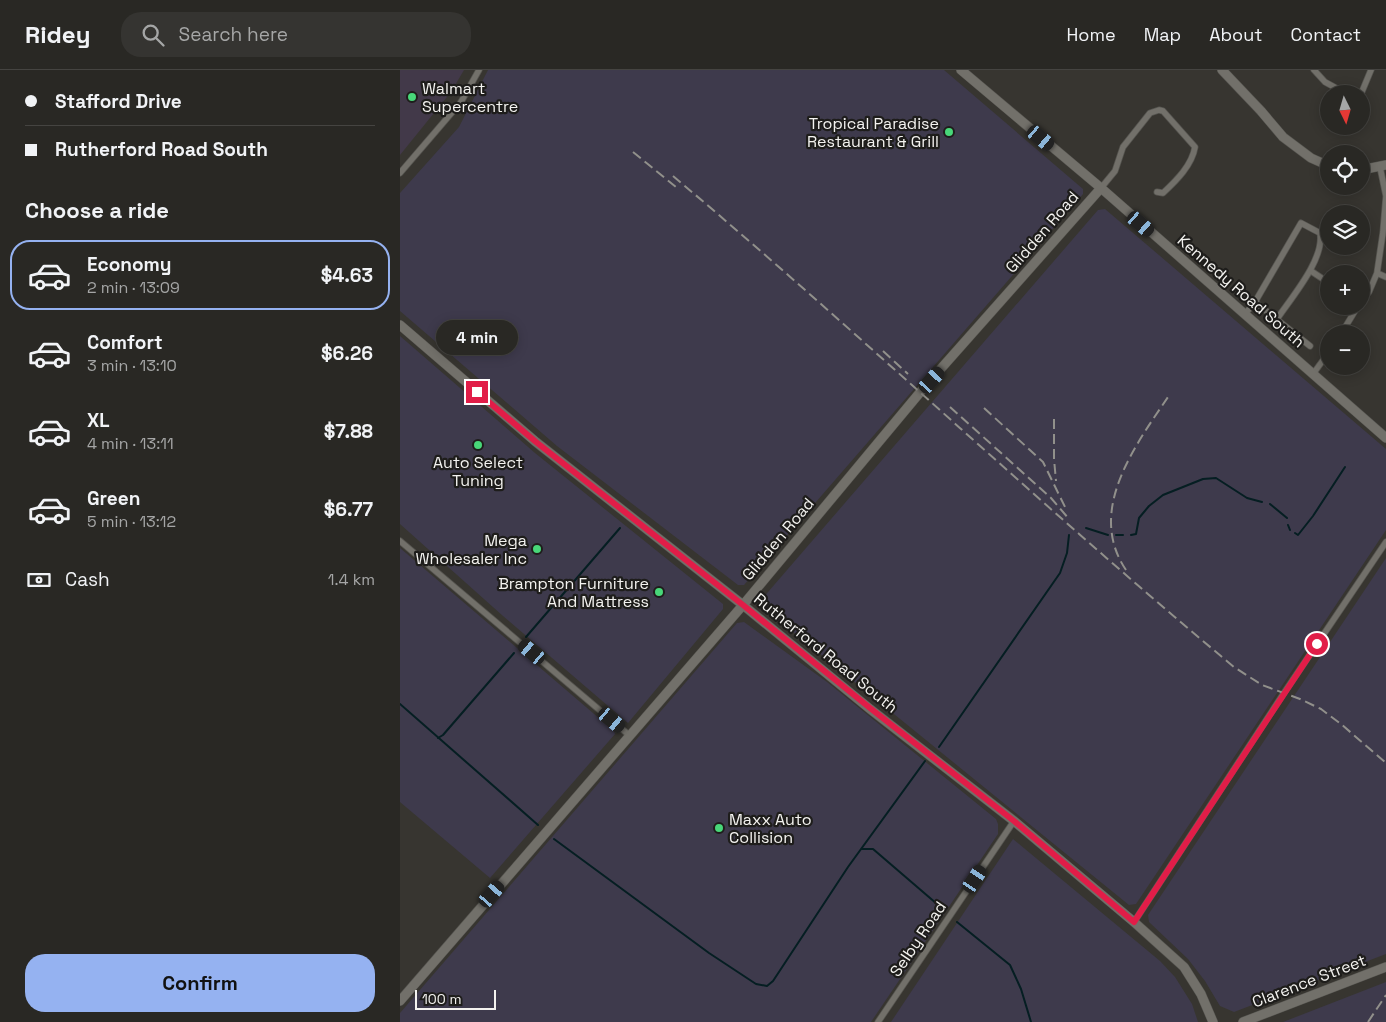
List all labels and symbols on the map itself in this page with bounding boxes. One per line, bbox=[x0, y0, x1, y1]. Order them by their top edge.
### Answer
place label: Walmart Supercentre bbox=[422, 78, 518, 117]
north arrow bbox=[1320, 85, 1370, 135]
marker: Walmart Supercentre bbox=[406, 91, 418, 103]
place label: Tropical Paradise Restaurant & Grill bbox=[807, 113, 939, 152]
car bbox=[1024, 123, 1057, 153]
marker: Tropical Paradise Restaurant & Grill bbox=[943, 126, 955, 138]
street label: Glidden Road bbox=[1001, 187, 1083, 277]
car bbox=[1124, 208, 1157, 240]
street label: Kennedy Road South bbox=[1173, 230, 1309, 352]
callout: 4 min bbox=[436, 320, 518, 354]
car bbox=[916, 364, 947, 396]
route end bbox=[466, 381, 488, 403]
marker: Auto Select Tuning bbox=[472, 439, 484, 451]
place label: Auto Select Tuning bbox=[433, 452, 523, 491]
street label: Glidden Road bbox=[737, 493, 819, 585]
place label: Mega Wholesaler Inc bbox=[416, 530, 527, 569]
marker: Mega Wholesaler Inc bbox=[531, 543, 543, 555]
place label: Brampton Furniture And Mattress bbox=[498, 573, 649, 612]
marker: Brampton Furniture And Mattress bbox=[653, 586, 665, 598]
street label: Rutherford Road South bbox=[750, 588, 902, 718]
route start bbox=[1306, 633, 1328, 655]
car bbox=[515, 637, 548, 667]
car bbox=[595, 705, 628, 735]
place label: Maxx Auto Collision bbox=[729, 809, 812, 848]
marker: Maxx Auto Collision bbox=[713, 822, 725, 834]
car bbox=[960, 862, 989, 896]
car bbox=[476, 878, 507, 910]
street label: Selby Road bbox=[885, 897, 951, 981]
street label: Clarence Street bbox=[1249, 950, 1369, 1012]
scale bar bbox=[415, 987, 496, 1010]

